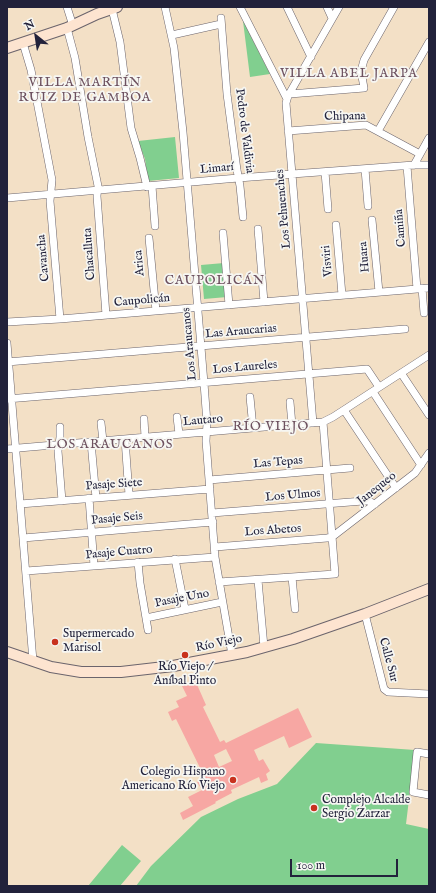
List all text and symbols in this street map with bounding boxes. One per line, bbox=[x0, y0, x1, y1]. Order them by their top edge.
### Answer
north arrow bbox=[16, 16, 56, 56]
text: N bbox=[22, 17, 38, 34]
district label: VILLA ABEL JARPA bbox=[280, 66, 418, 82]
district label: VILLA MARTÍN RUIZ DE GAMBOA bbox=[18, 75, 152, 106]
street label: Pedro de Valdivia bbox=[232, 88, 256, 174]
street label: Chipana bbox=[324, 109, 366, 125]
street label: Limarí bbox=[200, 160, 234, 178]
street label: Los Pehuenches bbox=[273, 169, 295, 249]
street label: Camiña bbox=[392, 209, 410, 247]
street label: Chacalluta bbox=[81, 227, 99, 281]
street label: Cavancha bbox=[35, 234, 53, 282]
street label: Huara bbox=[356, 241, 374, 273]
street label: Visviri bbox=[319, 245, 337, 277]
street label: Arica bbox=[132, 249, 148, 277]
district label: CAUPOLICÁN bbox=[165, 273, 265, 289]
street label: Caupolicán bbox=[113, 291, 171, 311]
street label: Los Araucanos bbox=[180, 307, 200, 381]
street label: Las Araucarias bbox=[205, 322, 277, 342]
street label: Los Laureles bbox=[212, 358, 278, 378]
street label: Lautaro bbox=[182, 412, 224, 430]
district label: RÍO VIEJO bbox=[233, 419, 309, 435]
district label: LOS ARAUCANOS bbox=[47, 437, 173, 453]
street label: Las Tepas bbox=[253, 454, 303, 472]
street label: Janequeo bbox=[355, 469, 399, 509]
street label: Pasaje Siete bbox=[85, 476, 143, 494]
street label: Los Ulmos bbox=[265, 486, 321, 506]
street label: Pasaje Seis bbox=[91, 510, 143, 528]
street label: Los Abetos bbox=[244, 522, 302, 540]
street label: Pasaje Cuatro bbox=[85, 543, 153, 563]
street label: Pasaje Uno bbox=[154, 587, 210, 611]
place label: Supermercado Marisol bbox=[63, 628, 134, 656]
street label: Río Viejo bbox=[194, 632, 244, 656]
street label: Calle Sur bbox=[375, 636, 401, 684]
marker: Supermercado Marisol bbox=[50, 637, 60, 647]
marker: Río Viejo / Aníbal Pinto bbox=[180, 650, 190, 660]
place label: Río Viejo / Aníbal Pinto bbox=[154, 661, 216, 689]
place label: Colegio Hispano Americano Río Viejo bbox=[122, 766, 225, 794]
marker: Colegio Hispano Americano Río Viejo bbox=[228, 775, 238, 785]
place label: Complejo Alcalde Sergio Zarzar bbox=[322, 794, 410, 822]
marker: Complejo Alcalde Sergio Zarzar bbox=[309, 803, 319, 813]
scale bar bbox=[292, 851, 400, 877]
text: 100 m bbox=[297, 858, 325, 873]

